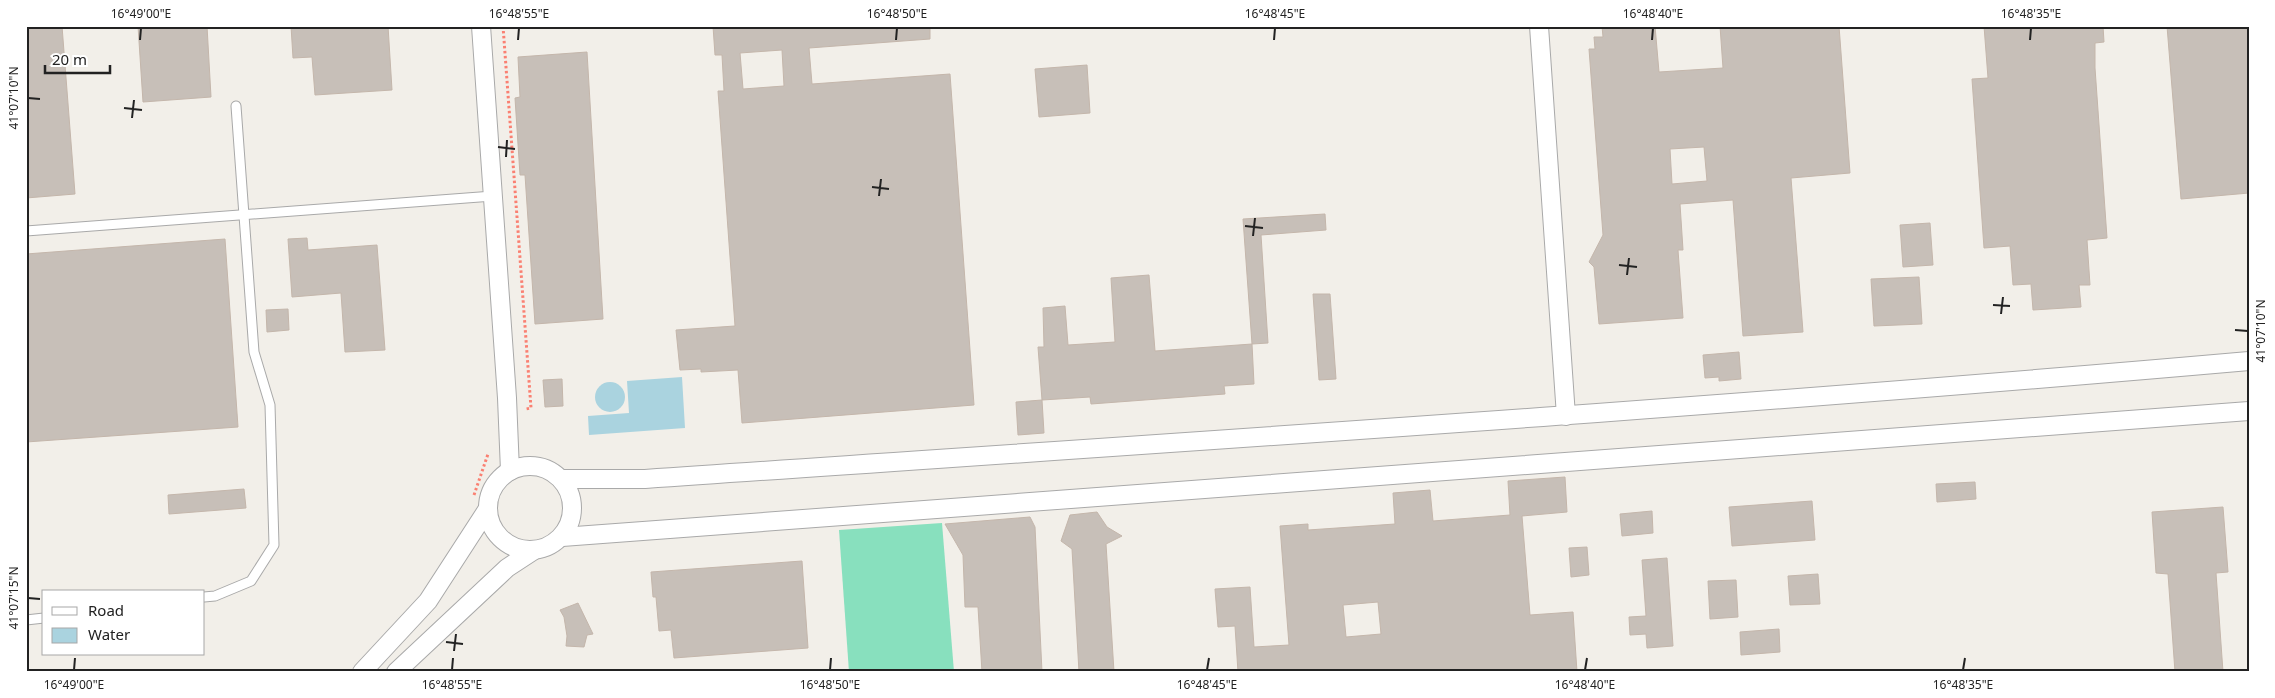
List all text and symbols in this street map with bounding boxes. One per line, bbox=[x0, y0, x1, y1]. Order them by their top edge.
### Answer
text: 16°49'00"E bbox=[111, 5, 171, 22]
text: 16°48'55"E bbox=[489, 5, 549, 22]
text: 16°48'50"E bbox=[867, 5, 927, 22]
text: 16°48'45"E bbox=[1245, 5, 1305, 22]
text: 16°48'40"E bbox=[1623, 5, 1683, 22]
text: 16°48'35"E bbox=[2001, 5, 2061, 22]
scale bar bbox=[45, 42, 110, 74]
text: 20 m bbox=[52, 49, 87, 69]
text: 41°07'10"N bbox=[5, 66, 22, 130]
text: 41°07'10"N bbox=[2252, 299, 2269, 363]
text: 41°07'15"N bbox=[5, 566, 22, 630]
legend bbox=[42, 590, 205, 656]
text: Road bbox=[88, 600, 124, 620]
text: Water bbox=[88, 624, 130, 644]
text: 16°49'00"E bbox=[44, 676, 104, 693]
text: 16°48'55"E bbox=[422, 676, 482, 693]
text: 16°48'50"E bbox=[800, 676, 860, 693]
text: 16°48'45"E bbox=[1177, 676, 1237, 693]
text: 16°48'40"E bbox=[1555, 676, 1615, 693]
text: 16°48'35"E bbox=[1933, 676, 1993, 693]

